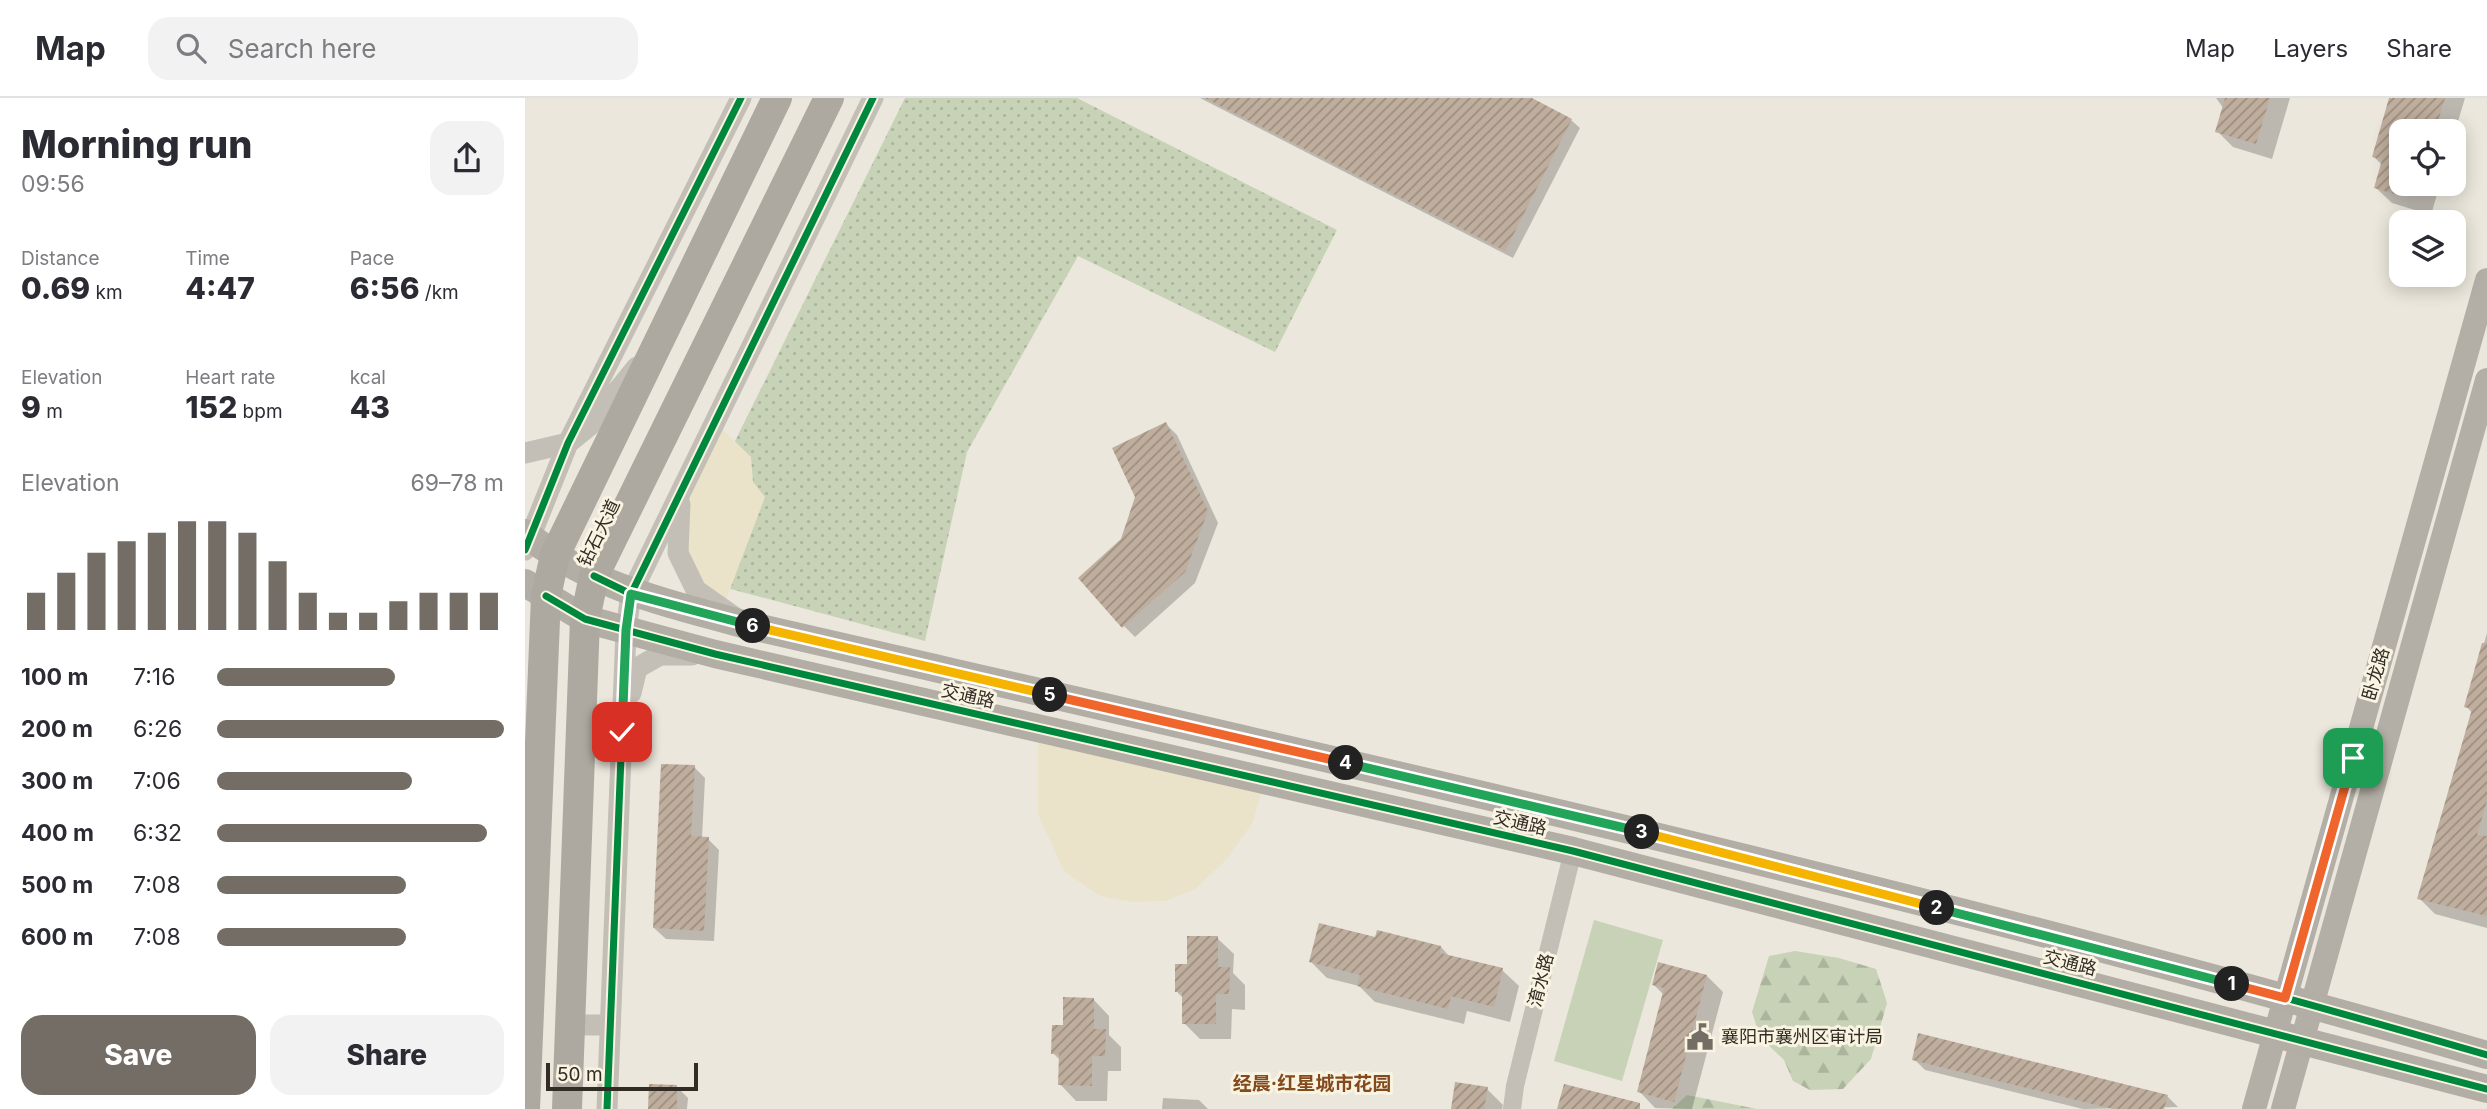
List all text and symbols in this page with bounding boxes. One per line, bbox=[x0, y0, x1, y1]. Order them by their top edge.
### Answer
search box bbox=[148, 17, 638, 80]
text: Map bbox=[35, 28, 106, 68]
icon: search bbox=[172, 29, 210, 67]
text: Search here bbox=[228, 33, 376, 64]
text: Map bbox=[2185, 34, 2235, 63]
text: Layers bbox=[2273, 34, 2348, 63]
text: Share bbox=[2386, 34, 2452, 63]
map controls bbox=[2389, 119, 2466, 287]
button: locate bbox=[2389, 119, 2466, 196]
text: Morning run bbox=[21, 121, 252, 167]
button: share bbox=[430, 121, 504, 195]
text: 09:56 bbox=[21, 170, 85, 198]
button: layers bbox=[2389, 210, 2466, 287]
text: Distance bbox=[21, 247, 99, 270]
text: Time bbox=[185, 247, 230, 270]
text: Pace bbox=[350, 247, 394, 270]
text: 0.69 bbox=[21, 270, 90, 306]
text: 4:47 bbox=[185, 270, 255, 306]
text: 6:56 bbox=[350, 270, 420, 306]
text: km bbox=[90, 281, 123, 304]
text: /km bbox=[420, 281, 459, 304]
text: Elevation bbox=[21, 366, 102, 389]
text: Heart rate bbox=[185, 366, 275, 389]
text: kcal bbox=[350, 366, 386, 389]
text: 9 bbox=[21, 389, 41, 425]
text: 152 bbox=[185, 389, 237, 425]
text: 43 bbox=[350, 389, 390, 425]
text: m bbox=[41, 400, 63, 423]
text: bpm bbox=[237, 400, 283, 423]
text: Elevation bbox=[21, 469, 120, 497]
text: 69–78 m bbox=[410, 469, 504, 497]
street label: 钻石大道 bbox=[573, 496, 624, 570]
pin: 6 bbox=[735, 608, 771, 644]
text: 6 bbox=[746, 614, 759, 637]
street label: 卧龙路 bbox=[2358, 645, 2393, 703]
text: 100 m bbox=[21, 663, 88, 691]
text: 7:16 bbox=[133, 663, 176, 691]
pin: 5 bbox=[1033, 678, 1067, 712]
street label: 交通路 bbox=[939, 679, 997, 712]
text: 5 bbox=[1043, 683, 1056, 706]
pin bbox=[592, 702, 652, 762]
icon: check bbox=[603, 713, 641, 751]
text: 200 m bbox=[21, 715, 93, 743]
text: 6:26 bbox=[133, 715, 182, 743]
pin bbox=[2323, 728, 2383, 788]
icon: arrive bbox=[2334, 739, 2372, 777]
pin: 4 bbox=[1329, 746, 1363, 780]
text: 4 bbox=[1339, 751, 1352, 774]
text: 300 m bbox=[21, 767, 93, 795]
text: 7:06 bbox=[133, 767, 181, 795]
street label: 交通路 bbox=[1491, 806, 1549, 839]
pin: 3 bbox=[1625, 814, 1659, 850]
text: 400 m bbox=[21, 819, 94, 847]
text: 6:32 bbox=[133, 819, 182, 847]
text: 3 bbox=[1635, 820, 1648, 843]
text: 500 m bbox=[21, 871, 93, 899]
text: 7:08 bbox=[133, 871, 181, 899]
pin: 2 bbox=[1919, 890, 1955, 926]
text: 2 bbox=[1931, 896, 1942, 919]
text: 600 m bbox=[21, 923, 93, 951]
text: 7:08 bbox=[133, 923, 181, 951]
street label: 交通路 bbox=[2041, 946, 2099, 979]
street label: 淯水路 bbox=[1524, 951, 1557, 1009]
pin: 1 bbox=[2215, 966, 2249, 1001]
text: 1 bbox=[2227, 972, 2236, 995]
button: Save bbox=[21, 1015, 256, 1095]
button: Share bbox=[270, 1015, 504, 1095]
public building icon: 襄阳市襄州区审计局 bbox=[1685, 1022, 1715, 1052]
place label: 襄阳市襄州区审计局 bbox=[1721, 1026, 1883, 1047]
scale bar bbox=[546, 1060, 698, 1092]
text: 50 m bbox=[557, 1063, 603, 1086]
district label: 经晨·红星城市花园 bbox=[1233, 1072, 1391, 1095]

